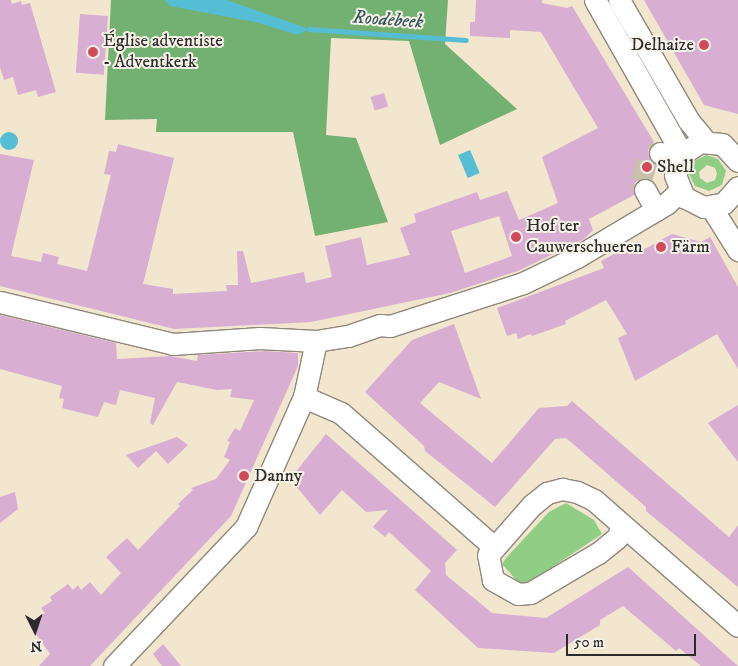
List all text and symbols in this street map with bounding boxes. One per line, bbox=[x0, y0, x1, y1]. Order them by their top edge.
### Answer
water label: Roodebeek bbox=[352, 6, 424, 34]
place label: Église adventiste - Adventkerk bbox=[103, 31, 223, 74]
place label: Delhaize bbox=[631, 34, 694, 56]
marker: Delhaize bbox=[698, 39, 710, 51]
marker: Église adventiste - Adventkerk bbox=[87, 46, 99, 58]
place label: Shell bbox=[657, 156, 694, 178]
marker: Shell bbox=[641, 161, 653, 173]
place label: Hof ter Cauwerschueren bbox=[526, 216, 643, 258]
marker: Hof ter Cauwerschueren bbox=[510, 231, 522, 243]
place label: Färm bbox=[671, 236, 710, 258]
marker: Färm bbox=[655, 241, 667, 253]
place label: Danny bbox=[254, 465, 302, 487]
marker: Danny bbox=[238, 470, 250, 482]
north arrow bbox=[10, 606, 60, 656]
scale bar bbox=[568, 624, 698, 656]
text: 50 m bbox=[574, 633, 604, 652]
text: N bbox=[30, 637, 42, 655]

